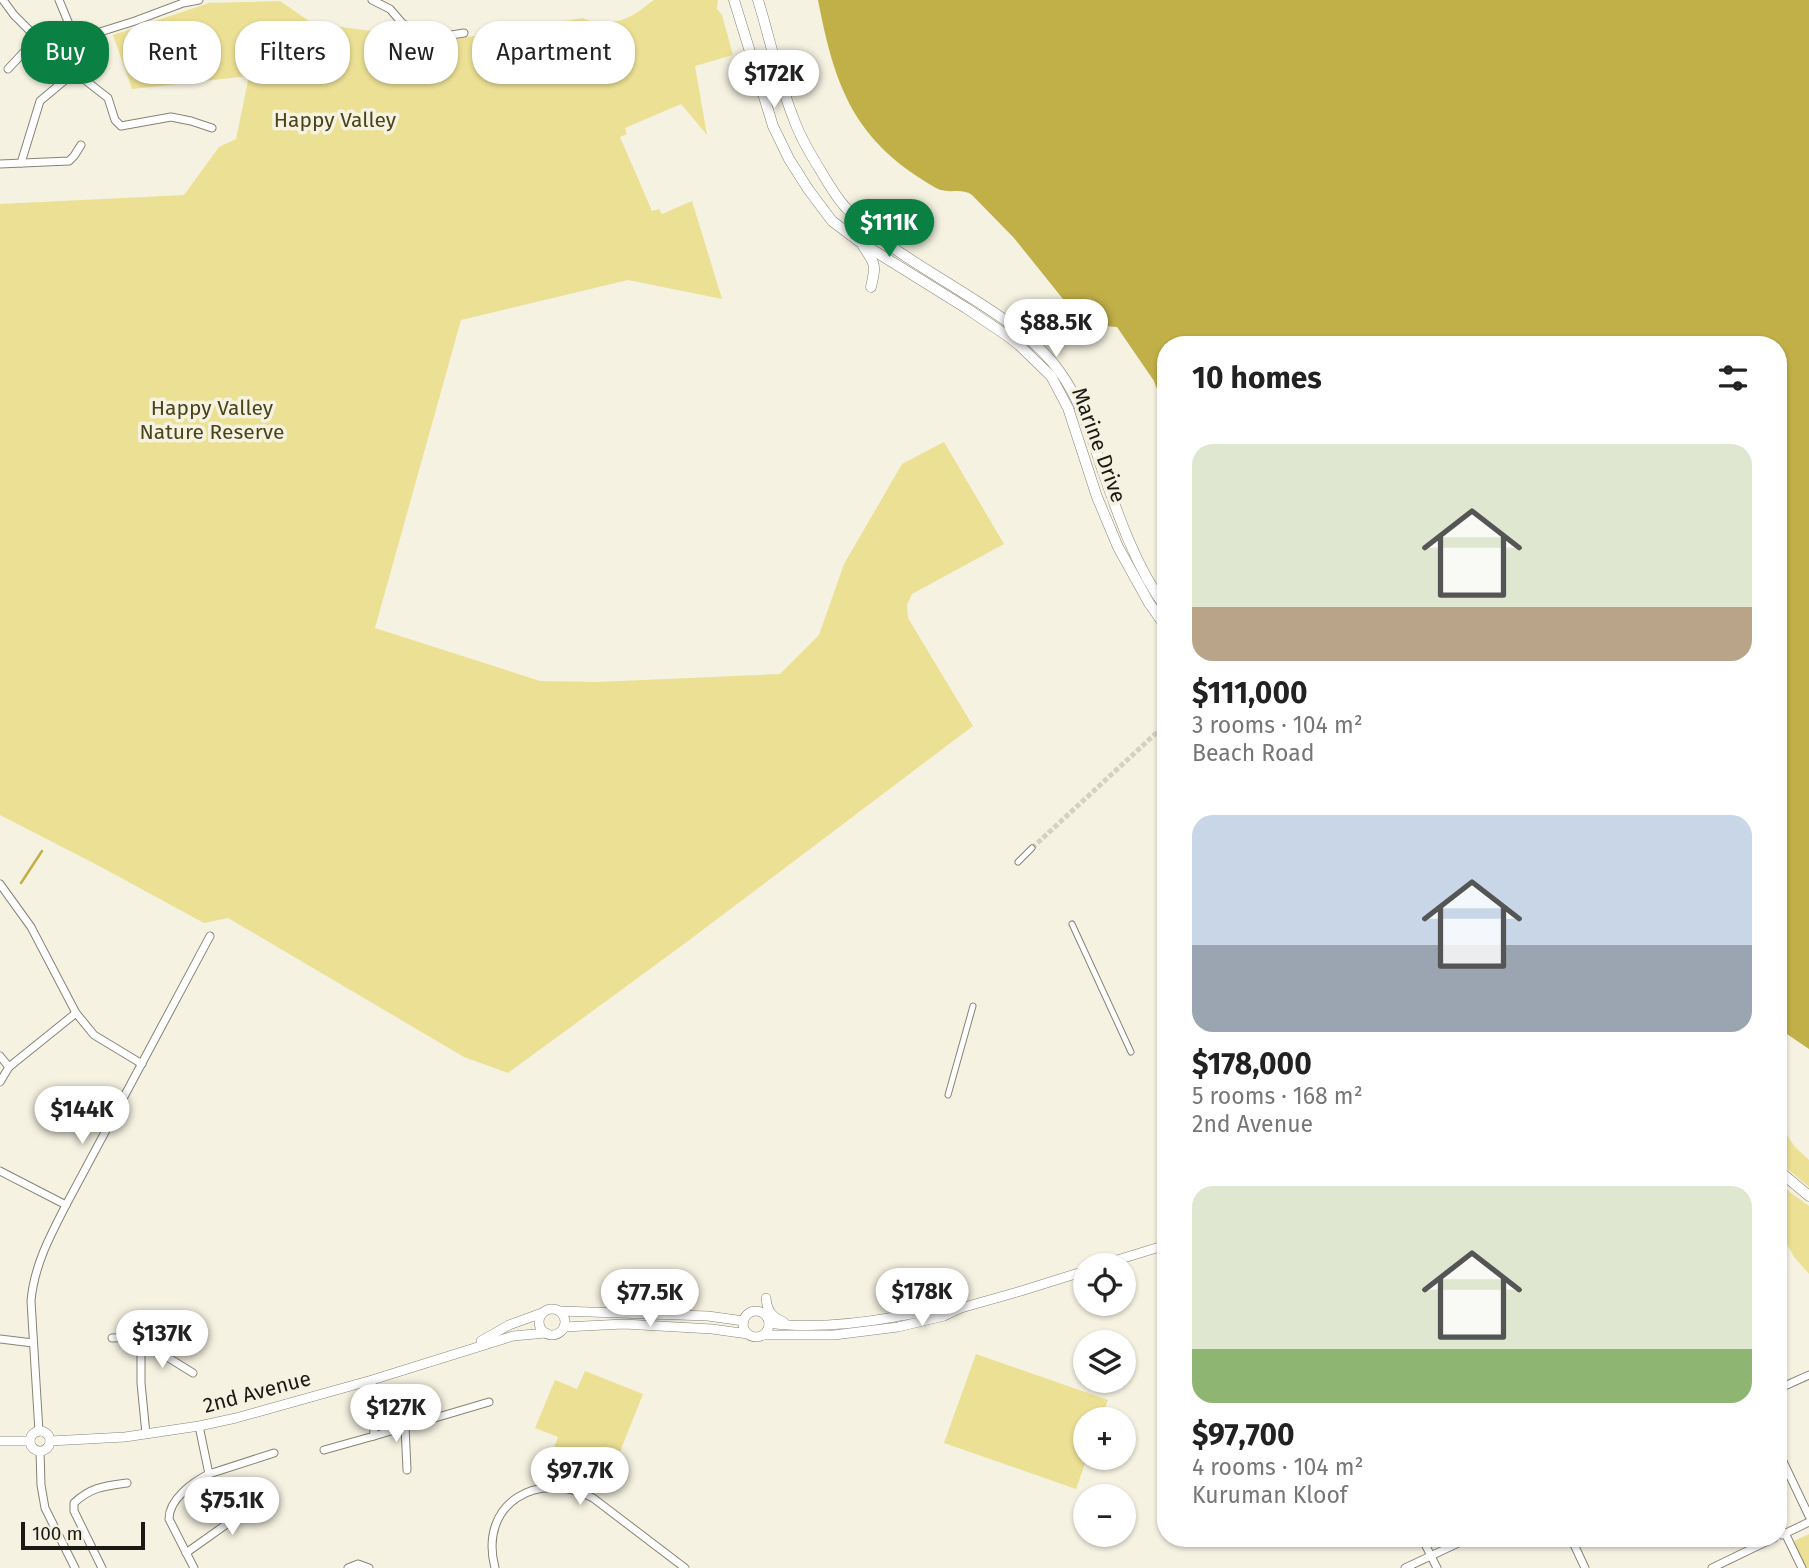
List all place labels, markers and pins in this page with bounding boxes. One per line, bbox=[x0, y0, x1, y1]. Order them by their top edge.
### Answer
pin: $172K bbox=[725, 50, 823, 110]
pin: $111K bbox=[840, 200, 938, 259]
pin: $88.5K bbox=[999, 300, 1113, 359]
pin: $144K bbox=[33, 1086, 131, 1146]
pin: $178K bbox=[873, 1268, 971, 1328]
pin: $77.5K bbox=[593, 1270, 707, 1329]
pin: $137K bbox=[113, 1310, 211, 1370]
pin: $127K bbox=[347, 1384, 445, 1444]
pin: $97.7K bbox=[523, 1448, 637, 1507]
pin: $75.1K bbox=[175, 1478, 289, 1537]

